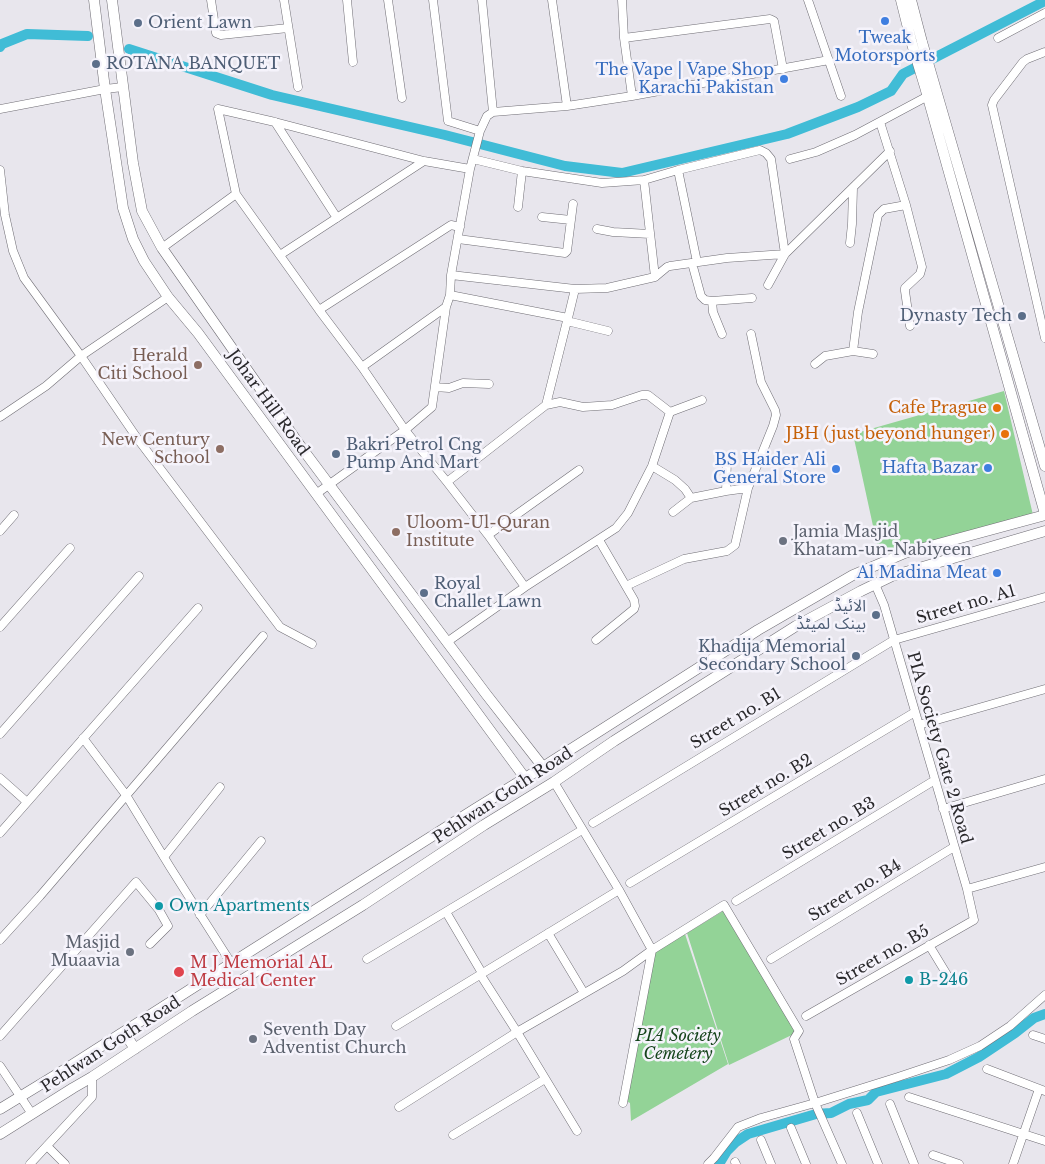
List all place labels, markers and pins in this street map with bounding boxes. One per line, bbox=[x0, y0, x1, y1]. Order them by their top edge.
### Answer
place label: Orient Lawn bbox=[148, 13, 252, 33]
marker: Tweak Motorsports bbox=[879, 15, 891, 27]
marker: Orient Lawn bbox=[132, 17, 144, 29]
place label: Tweak Motorsports bbox=[834, 28, 936, 66]
place label: ROTANA BANQUET bbox=[106, 54, 280, 74]
marker: ROTANA BANQUET bbox=[90, 58, 102, 70]
place label: The Vape | Vape Shop Karachi Pakistan bbox=[595, 60, 774, 98]
marker: The Vape | Vape Shop Karachi Pakistan bbox=[778, 73, 790, 85]
place label: Dynasty Tech bbox=[900, 306, 1012, 326]
marker: Dynasty Tech bbox=[1016, 310, 1028, 322]
place label: Herald Citi School bbox=[98, 346, 188, 384]
marker: Herald Citi School bbox=[192, 359, 204, 371]
place label: Cafe Prague bbox=[888, 398, 987, 418]
marker: Cafe Prague bbox=[991, 402, 1003, 414]
place label: JBH (just beyond hunger) bbox=[786, 424, 995, 444]
marker: JBH (just beyond hunger) bbox=[999, 428, 1011, 440]
place label: New Century School bbox=[101, 430, 210, 468]
place label: Bakri Petrol Cng Pump And Mart bbox=[346, 435, 482, 473]
marker: New Century School bbox=[214, 443, 226, 455]
marker: Bakri Petrol Cng Pump And Mart bbox=[330, 448, 342, 460]
place label: BS Haider Ali General Store bbox=[713, 450, 826, 488]
place label: Hafta Bazar bbox=[882, 458, 978, 478]
marker: Hafta Bazar bbox=[982, 462, 994, 474]
marker: BS Haider Ali General Store bbox=[830, 463, 842, 475]
place label: Uloom-Ul-Quran Institute bbox=[406, 513, 550, 551]
place label: Jamia Masjid Khatam-un-Nabiyeen bbox=[793, 522, 972, 560]
marker: Uloom-Ul-Quran Institute bbox=[390, 526, 402, 538]
marker: Jamia Masjid Khatam-un-Nabiyeen bbox=[777, 535, 789, 547]
place label: Al Madina Meat bbox=[857, 563, 987, 583]
marker: Al Madina Meat bbox=[991, 567, 1003, 579]
place label: Royal Challet Lawn bbox=[434, 574, 542, 612]
marker: Royal Challet Lawn bbox=[418, 587, 430, 599]
place label: الائیڈ بینک لمیٹڈ bbox=[796, 596, 866, 634]
marker: الائیڈ بینک لمیٹڈ bbox=[870, 609, 882, 621]
place label: Khadija Memorial Secondary School bbox=[698, 637, 846, 675]
marker: Khadija Memorial Secondary School bbox=[850, 650, 862, 662]
place label: Own Apartments bbox=[169, 896, 310, 916]
marker: Own Apartments bbox=[153, 900, 165, 912]
place label: Masjid Muaavia bbox=[51, 933, 120, 971]
marker: Masjid Muaavia bbox=[124, 946, 136, 958]
place label: M J Memorial AL Medical Center bbox=[190, 953, 332, 991]
marker: M J Memorial AL Medical Center bbox=[172, 965, 186, 979]
place label: B-246 bbox=[919, 970, 968, 990]
marker: B-246 bbox=[903, 974, 915, 986]
place label: Seventh Day Adventist Church bbox=[263, 1020, 406, 1058]
marker: Seventh Day Adventist Church bbox=[247, 1033, 259, 1045]

